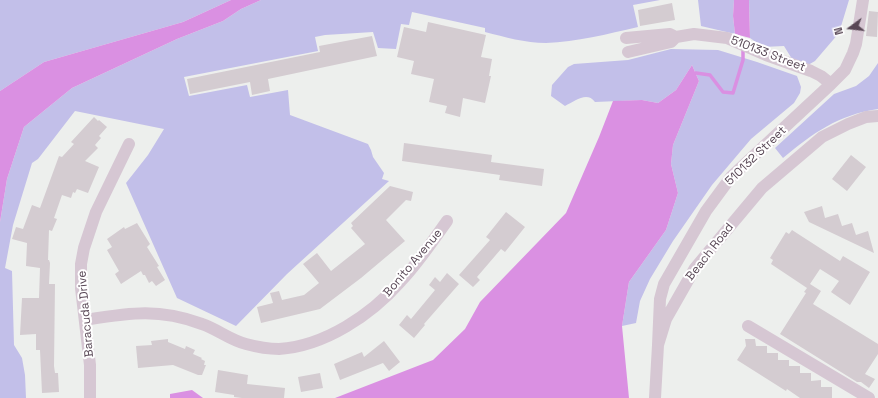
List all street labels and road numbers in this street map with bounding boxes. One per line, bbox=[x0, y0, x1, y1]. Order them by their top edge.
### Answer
street label: 510133 Street bbox=[729, 33, 807, 75]
street label: 510132 Street bbox=[723, 123, 789, 189]
street label: Beach Road bbox=[683, 220, 737, 284]
street label: Bonito Avenue bbox=[381, 226, 445, 300]
street label: Baracuda Drive bbox=[75, 270, 97, 358]

